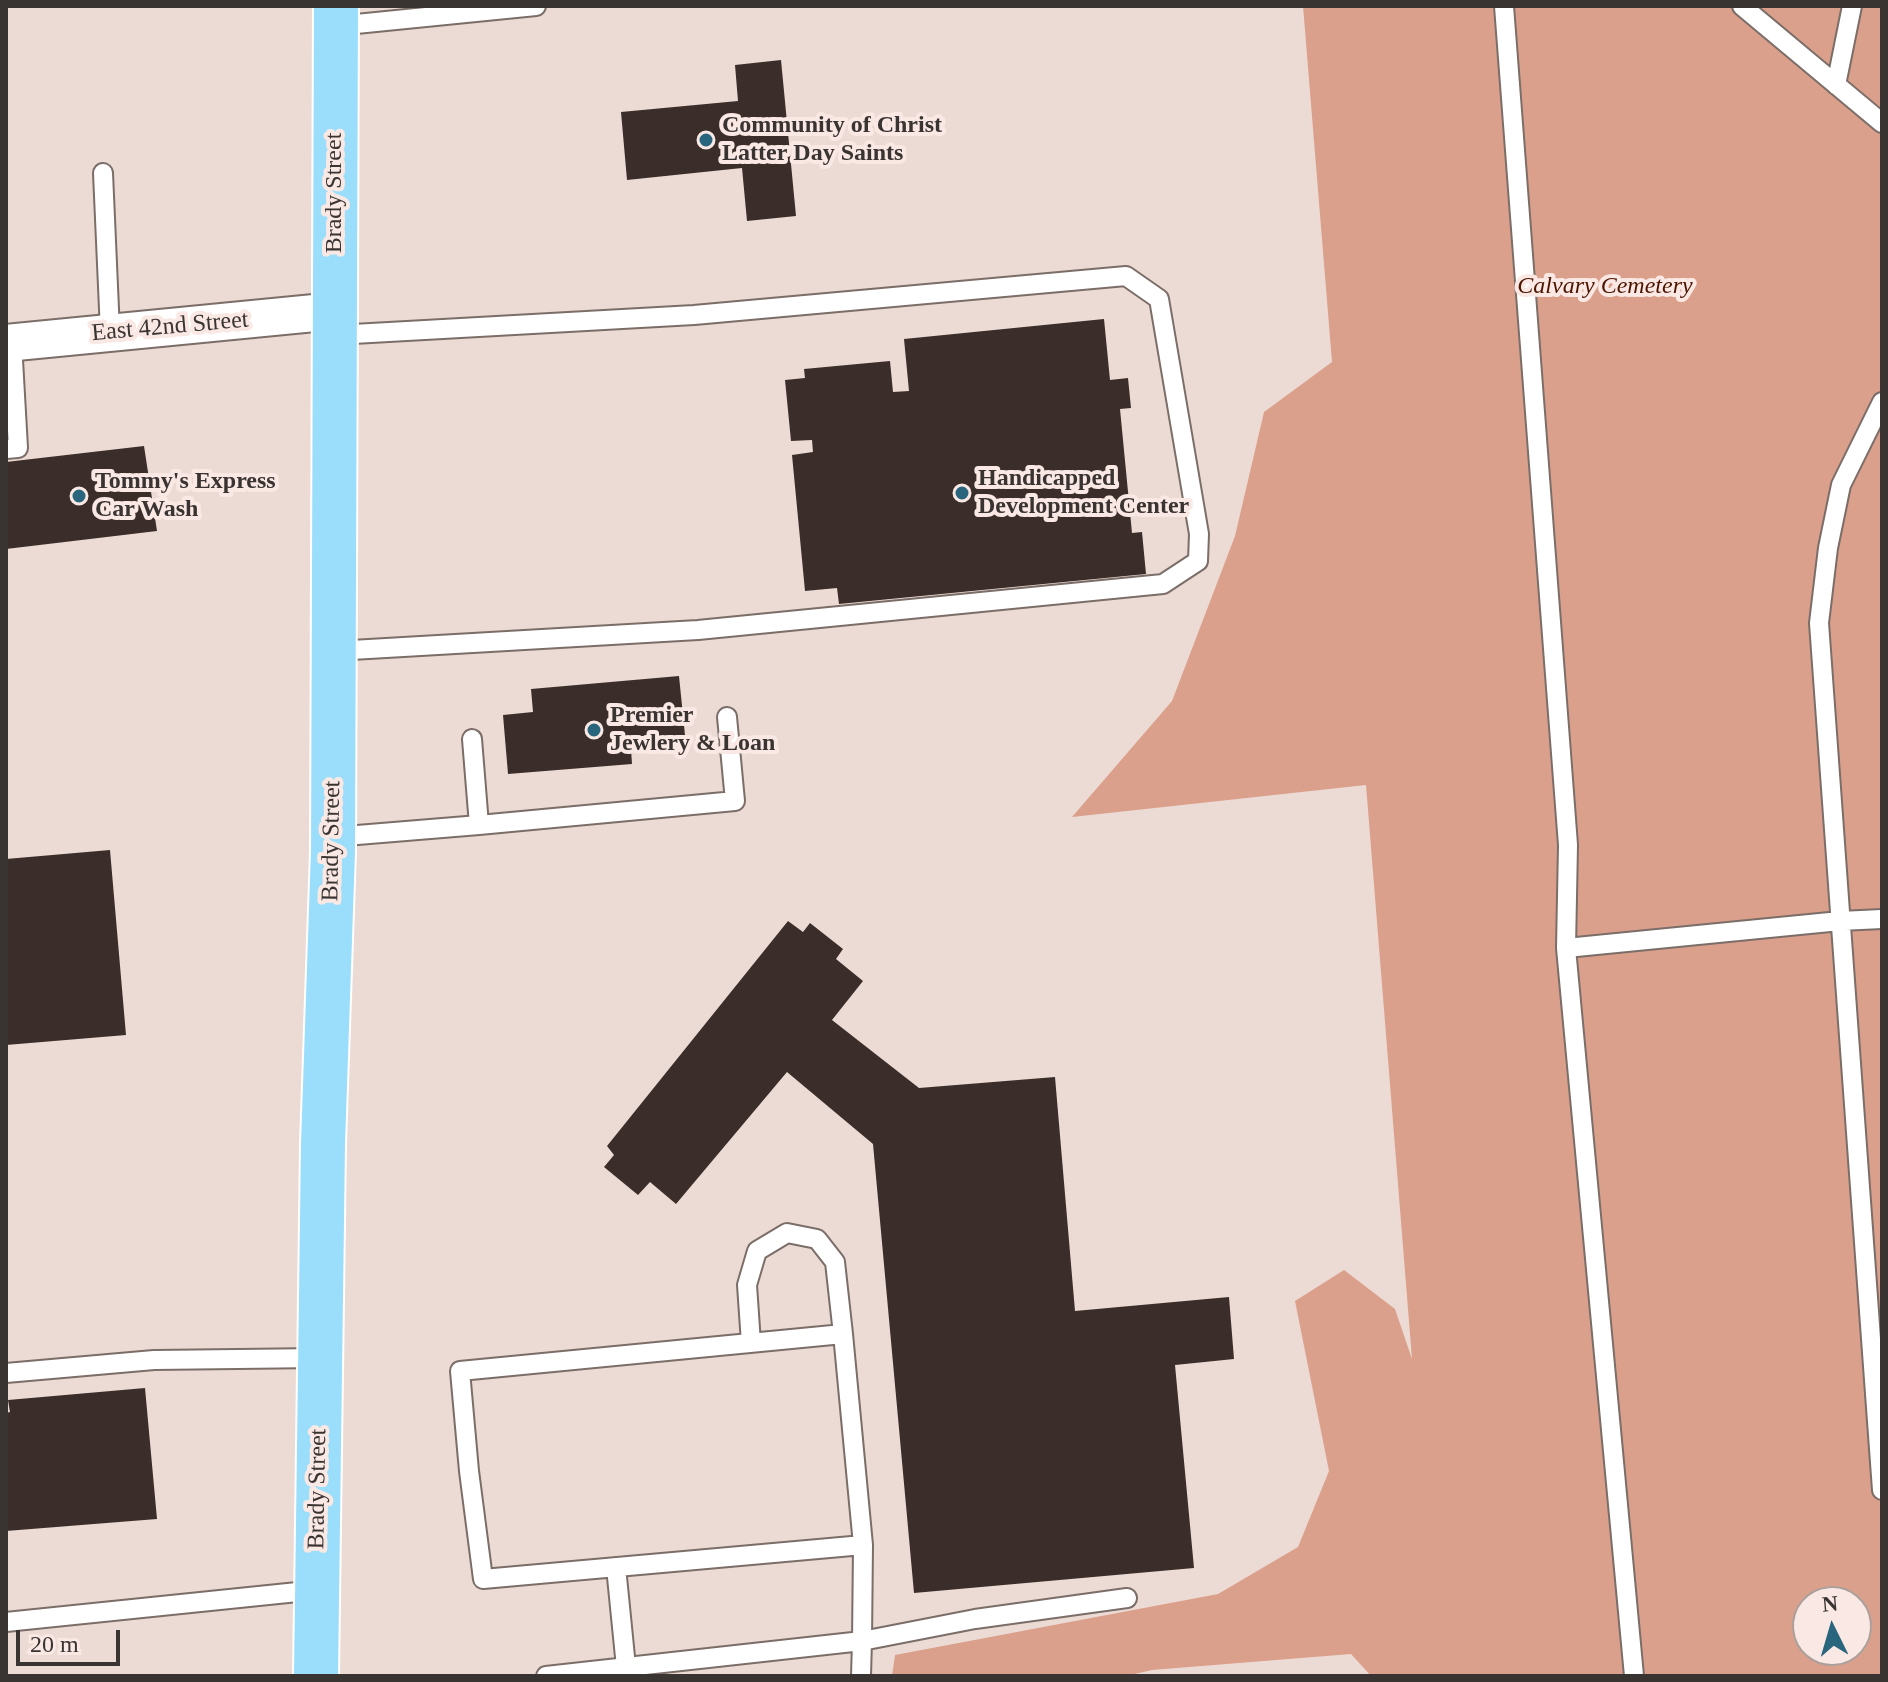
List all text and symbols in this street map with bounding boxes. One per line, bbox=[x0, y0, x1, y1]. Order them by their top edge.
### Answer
place label: Community of Christ Latter Day Saints bbox=[722, 112, 942, 168]
marker: Community of Christ Latter Day Saints bbox=[697, 131, 715, 149]
street label: Brady Street bbox=[321, 133, 349, 253]
park label: Calvary Cemetery bbox=[1517, 273, 1693, 301]
street label: East 42nd Street bbox=[90, 306, 250, 348]
place label: Handicapped Development Center bbox=[978, 465, 1189, 521]
place label: Tommy's Express Car Wash bbox=[95, 468, 276, 524]
marker: Handicapped Development Center bbox=[953, 484, 971, 502]
marker: Tommy's Express Car Wash bbox=[70, 487, 88, 505]
place label: Premier Jewlery & Loan bbox=[610, 702, 775, 758]
marker: Premier Jewlery & Loan bbox=[585, 721, 603, 739]
street label: Brady Street bbox=[317, 780, 347, 902]
street label: Brady Street bbox=[303, 1428, 333, 1550]
north arrow bbox=[1792, 1586, 1872, 1666]
text: N bbox=[1821, 1590, 1839, 1617]
scale bar bbox=[20, 1614, 124, 1664]
text: 20 m bbox=[30, 1631, 79, 1657]

